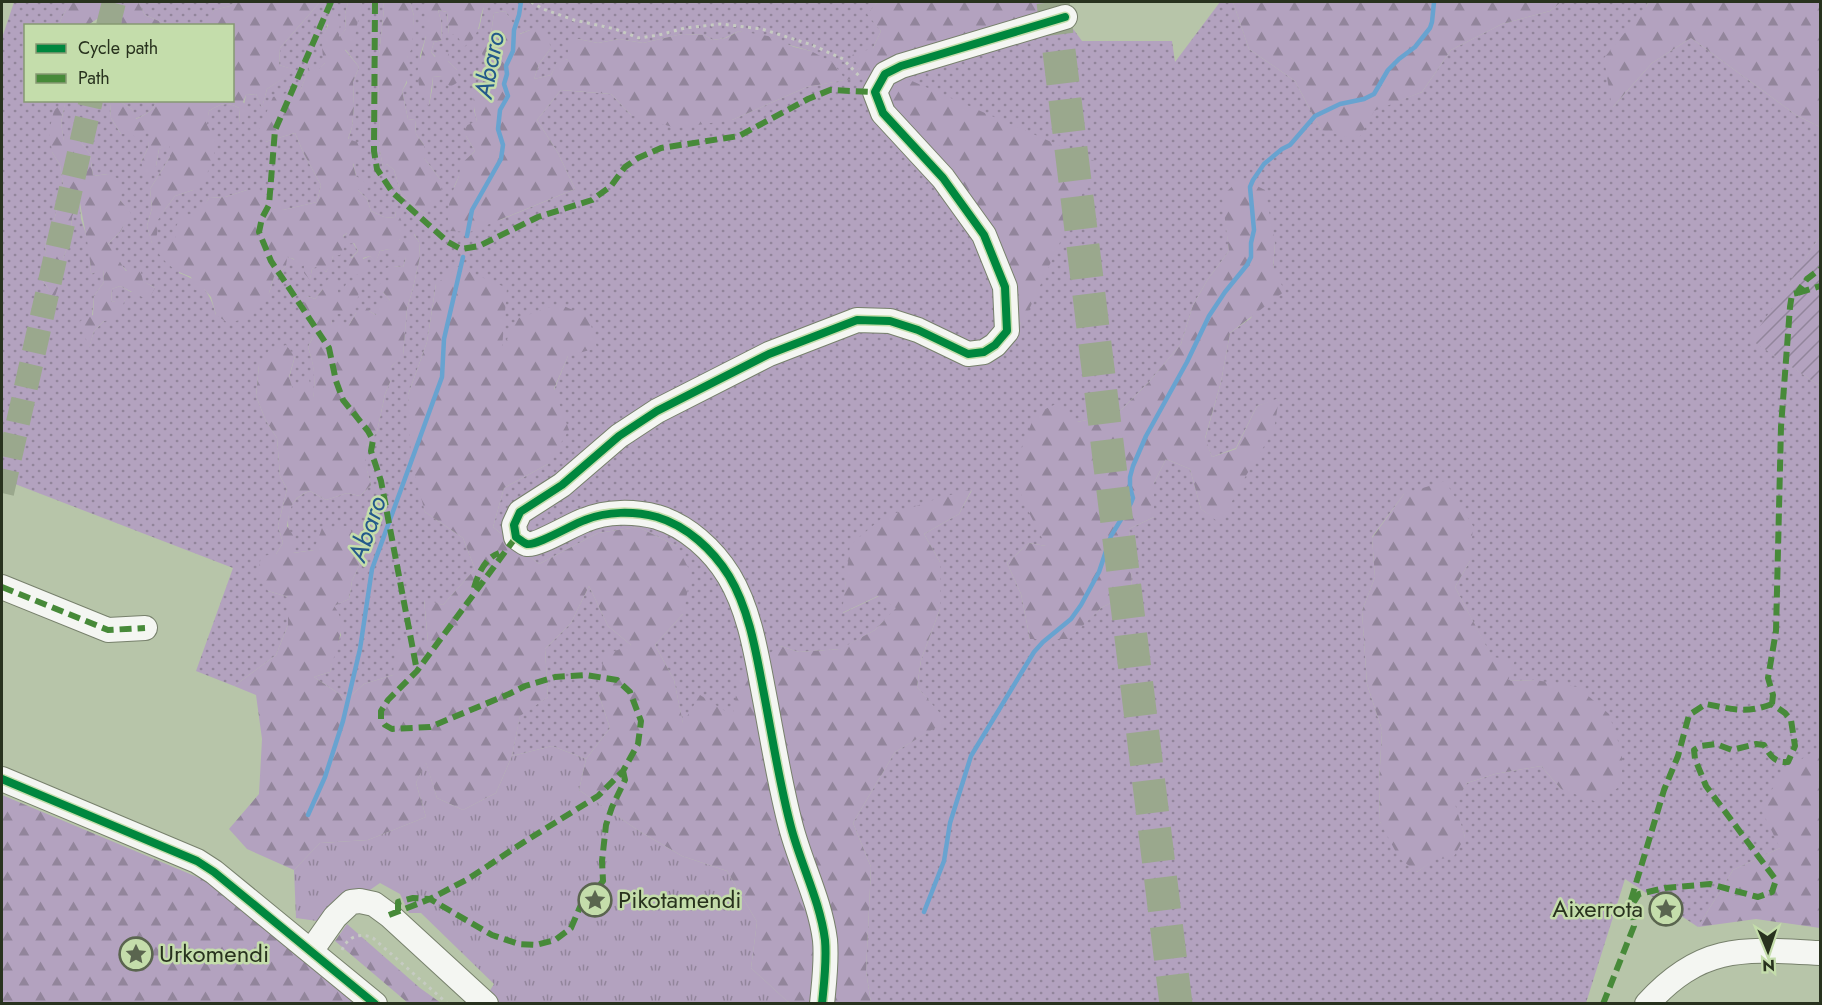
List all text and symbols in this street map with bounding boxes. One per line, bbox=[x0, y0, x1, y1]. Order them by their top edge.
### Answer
legend bbox=[24, 24, 234, 102]
water label: Abaro bbox=[464, 28, 514, 103]
text: Cycle path bbox=[78, 35, 158, 61]
text: Path bbox=[78, 65, 110, 91]
water label: Abaro bbox=[338, 491, 396, 568]
place icon: Pikotamendi bbox=[577, 882, 613, 918]
place label: Pikotamendi bbox=[618, 882, 742, 917]
place label: Aixerrota bbox=[1552, 891, 1643, 926]
place icon: Aixerrota bbox=[1648, 891, 1684, 927]
north arrow bbox=[1738, 921, 1798, 981]
place icon: Urkomendi bbox=[118, 936, 154, 972]
place label: Urkomendi bbox=[159, 936, 269, 971]
text: N bbox=[1762, 954, 1775, 977]

